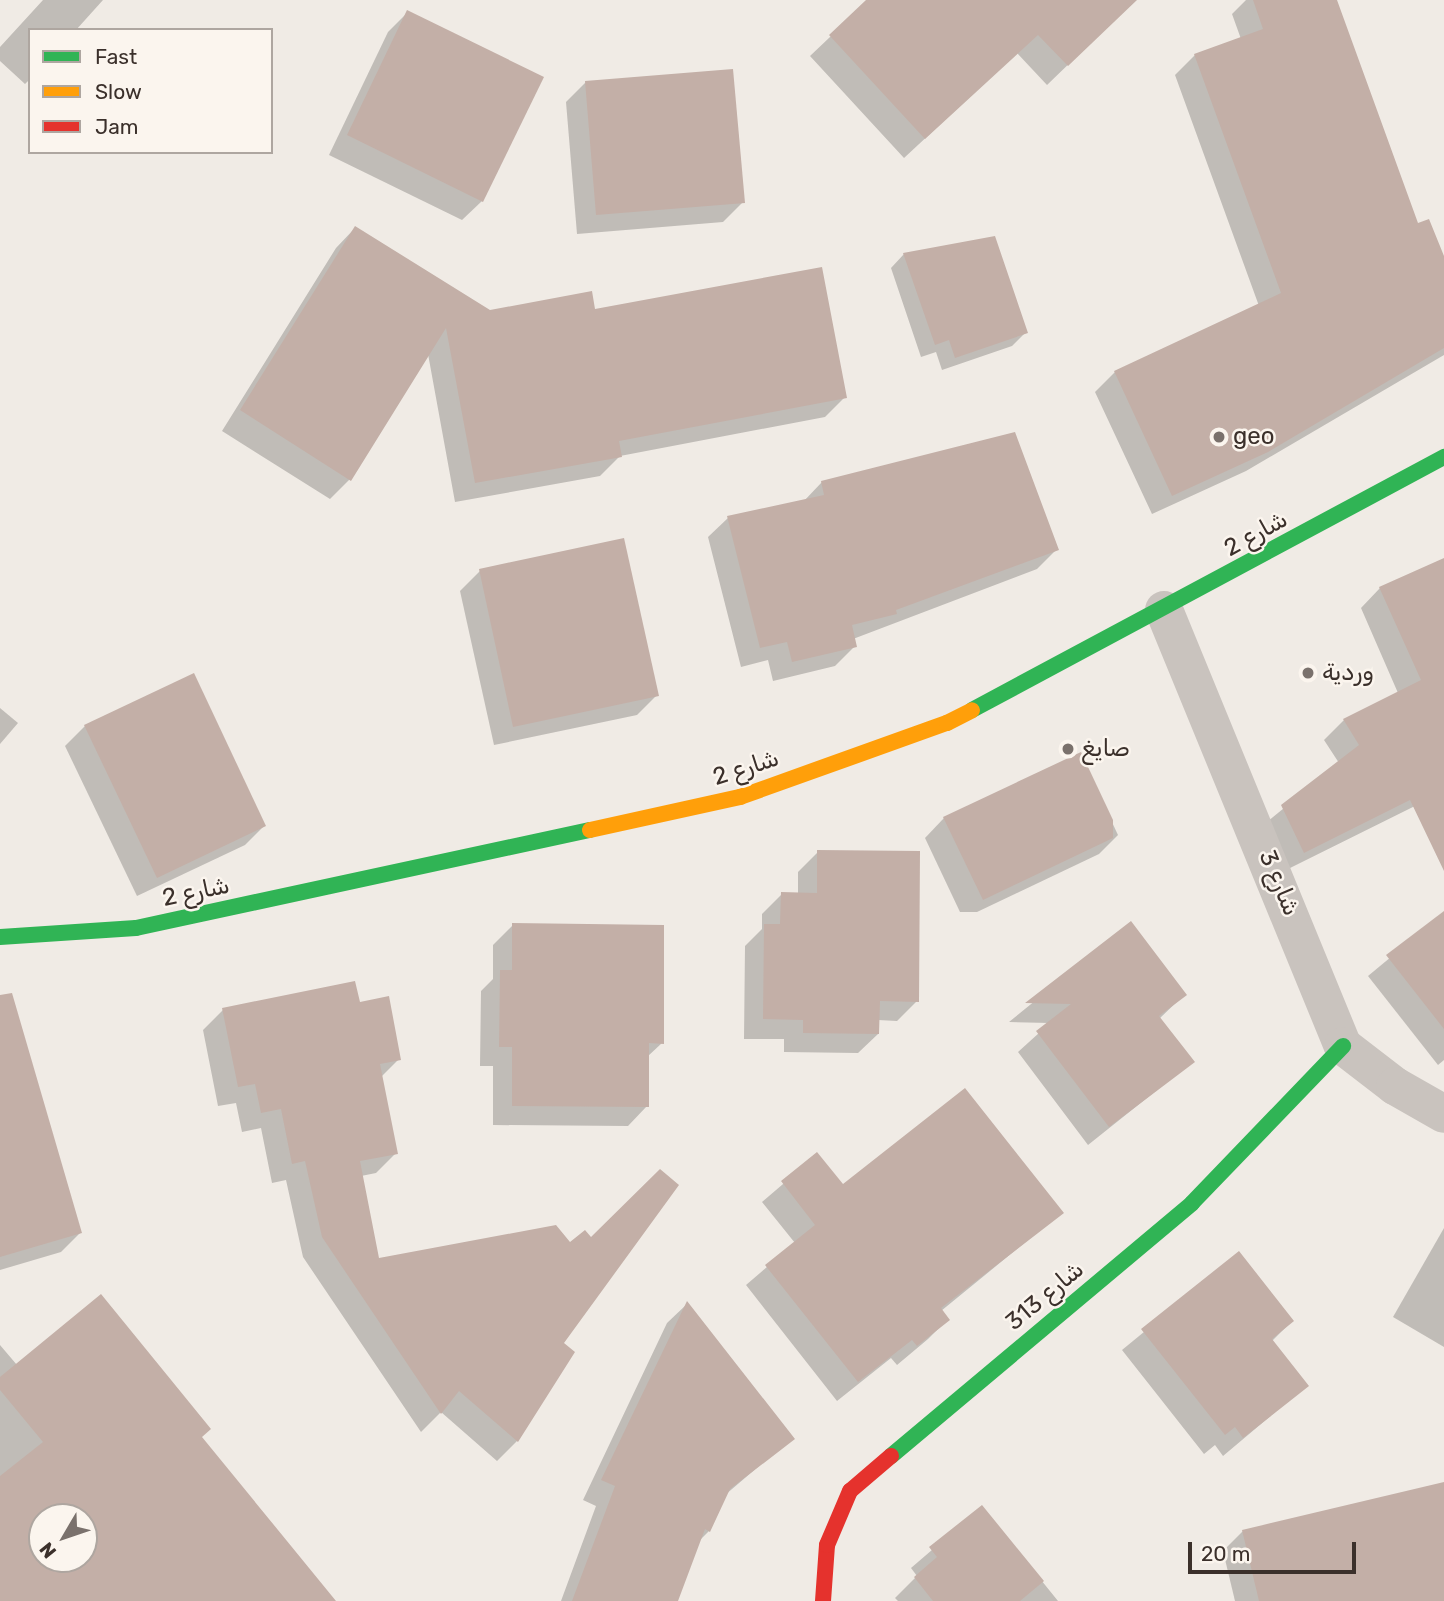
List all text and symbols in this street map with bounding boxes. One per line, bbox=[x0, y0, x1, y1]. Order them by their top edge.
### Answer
legend bbox=[28, 28, 273, 154]
text: Fast bbox=[95, 44, 137, 69]
text: Slow bbox=[95, 79, 142, 104]
text: Jam bbox=[95, 114, 139, 139]
place label: geo bbox=[1233, 423, 1275, 451]
marker: geo bbox=[1211, 429, 1227, 445]
street label: شارع 2 bbox=[1219, 505, 1293, 563]
place label: وردية bbox=[1322, 659, 1374, 687]
marker: وردية bbox=[1300, 665, 1316, 681]
place label: صايغ bbox=[1082, 735, 1130, 763]
marker: صايغ bbox=[1060, 741, 1076, 757]
street label: شارع 2 bbox=[709, 744, 783, 792]
street label: شارع 3 bbox=[1252, 846, 1306, 920]
street label: شارع 2 bbox=[160, 871, 232, 913]
street label: شارع 313 bbox=[1000, 1255, 1090, 1337]
north arrow bbox=[28, 1503, 98, 1573]
scale bar bbox=[1192, 1528, 1360, 1572]
text: N bbox=[35, 1538, 61, 1563]
text: 20 m bbox=[1201, 1541, 1250, 1566]

